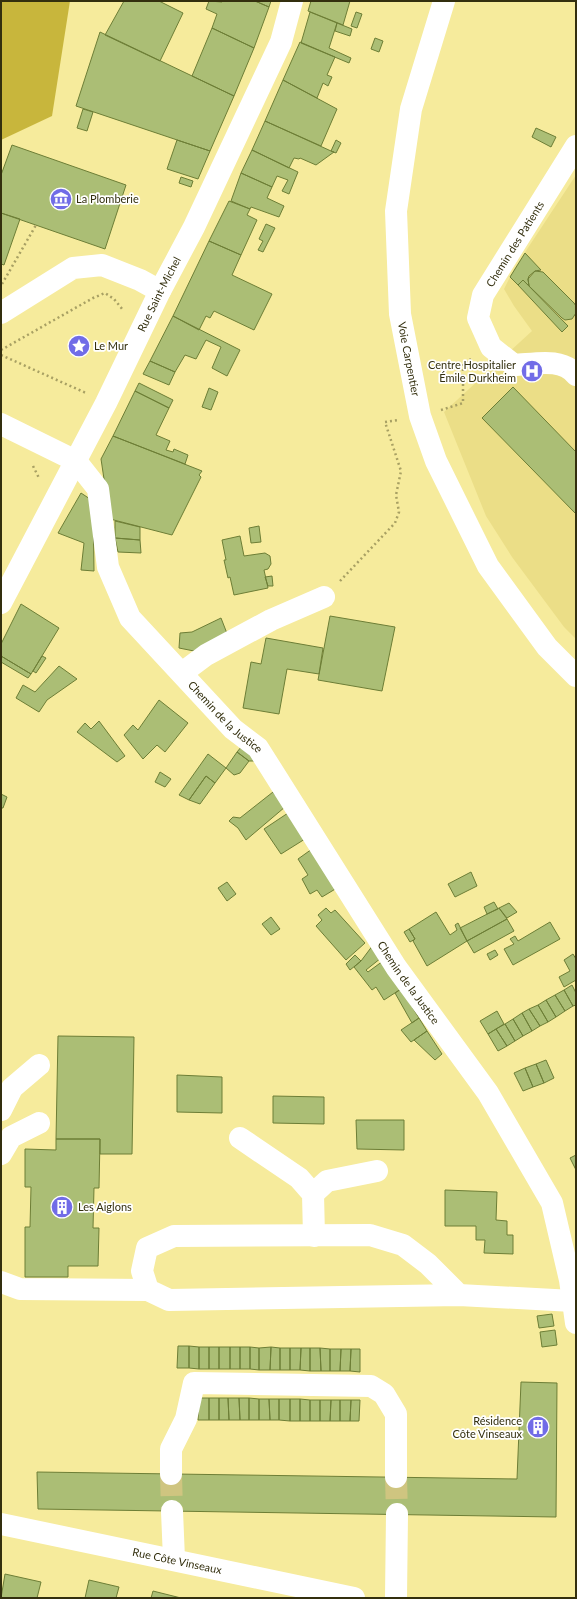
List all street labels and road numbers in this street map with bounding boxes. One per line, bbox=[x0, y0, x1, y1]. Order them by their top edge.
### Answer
street label: Chemin des Patients bbox=[483, 198, 546, 289]
street label: Rue Saint-Michel bbox=[134, 254, 183, 334]
street label: Voie Carpentier bbox=[396, 321, 423, 397]
street label: Chemin de la Justice bbox=[186, 678, 266, 755]
street label: Chemin de la Justice bbox=[375, 938, 443, 1027]
street label: Rue Côte Vinseaux bbox=[131, 1545, 224, 1576]

